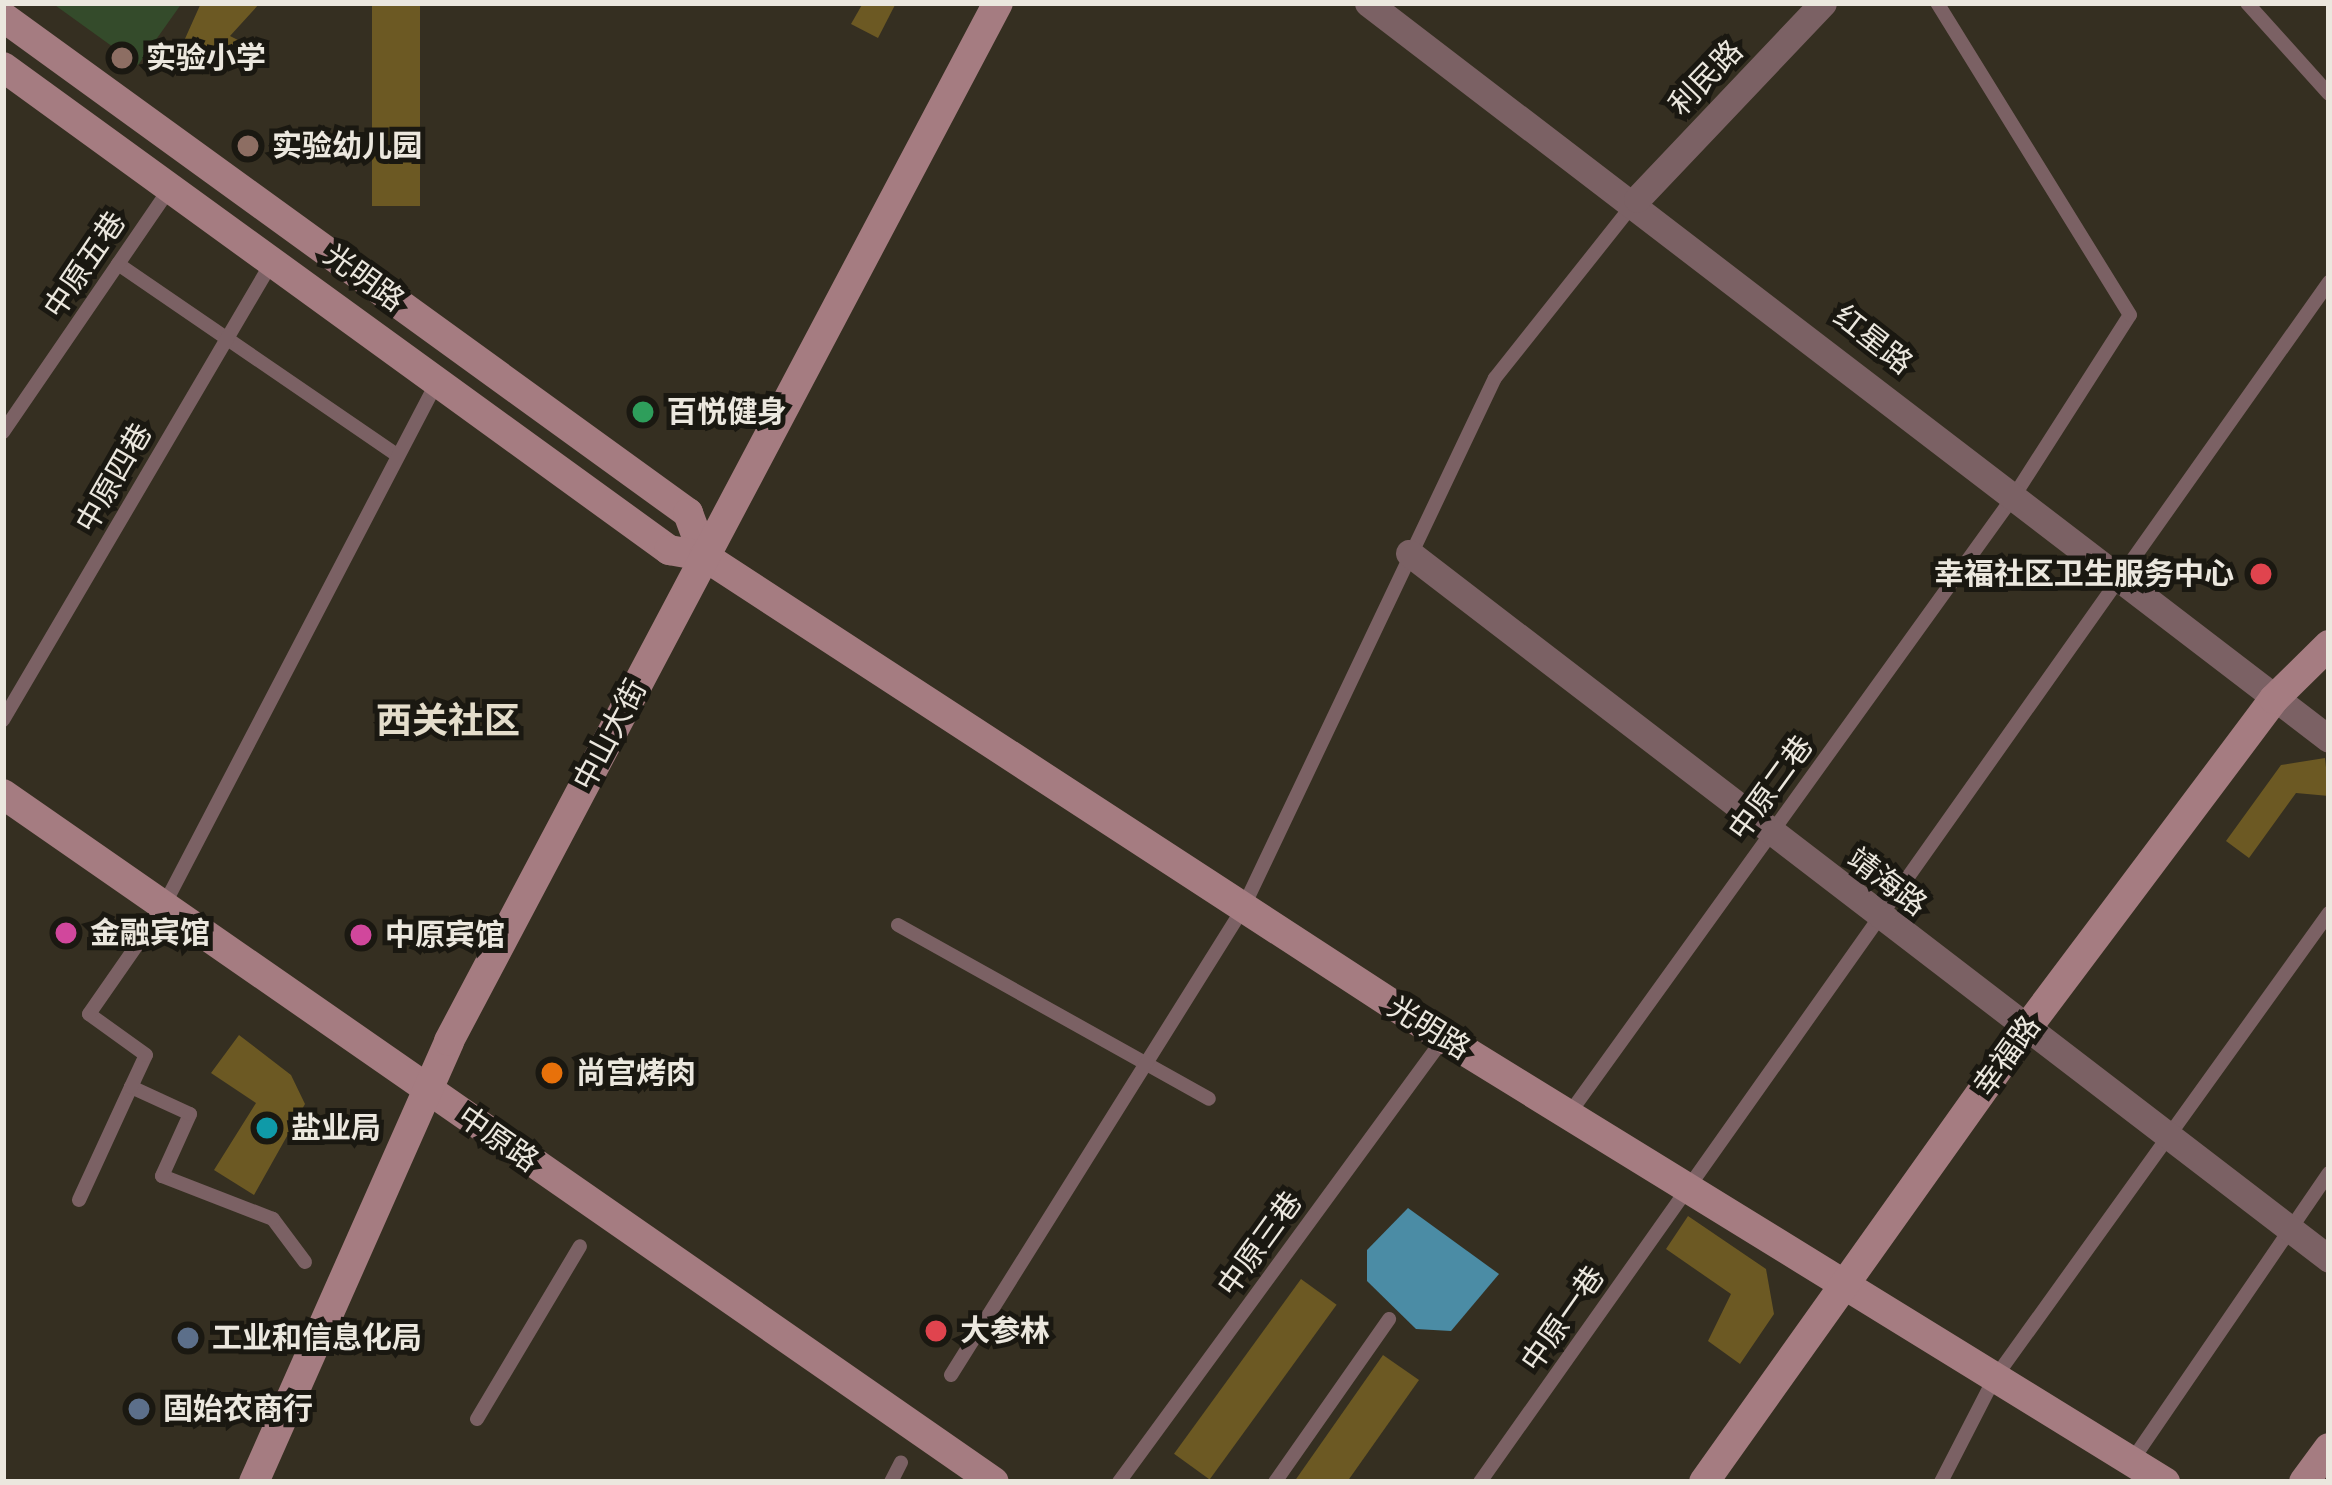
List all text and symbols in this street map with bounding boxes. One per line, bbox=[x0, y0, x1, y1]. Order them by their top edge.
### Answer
street label: 利民路 bbox=[1662, 33, 1750, 123]
place label: 实验小学 bbox=[146, 40, 266, 76]
marker: 实验小学 bbox=[109, 45, 135, 71]
place label: 实验幼儿园 bbox=[272, 128, 422, 164]
marker: 实验幼儿园 bbox=[235, 133, 261, 159]
street label: 中原五巷 bbox=[37, 205, 133, 325]
street label: 光明路 bbox=[317, 237, 411, 319]
street label: 红星路 bbox=[1826, 298, 1920, 382]
place label: 百悦健身 bbox=[667, 394, 787, 430]
marker: 百悦健身 bbox=[630, 399, 656, 425]
street label: 中原四巷 bbox=[68, 417, 160, 539]
place label: 幸福社区卫生服务中心 bbox=[1934, 556, 2234, 592]
marker: 幸福社区卫生服务中心 bbox=[2245, 558, 2277, 590]
street label: 中山大街 bbox=[566, 674, 654, 796]
district label: 西关社区 bbox=[376, 699, 520, 743]
street label: 中原二巷 bbox=[1721, 729, 1821, 847]
street label: 靖海路 bbox=[1840, 841, 1934, 923]
place label: 金融宾馆 bbox=[90, 915, 210, 951]
place label: 中原宾馆 bbox=[385, 917, 505, 953]
marker: 金融宾馆 bbox=[53, 920, 79, 946]
marker: 中原宾馆 bbox=[348, 922, 374, 948]
street label: 光明路 bbox=[1381, 989, 1477, 1067]
street label: 幸福路 bbox=[1966, 1009, 2048, 1103]
place label: 尚宫烤肉 bbox=[576, 1055, 696, 1091]
marker: 尚宫烤肉 bbox=[539, 1060, 565, 1086]
street label: 中原路 bbox=[451, 1098, 545, 1180]
place label: 盐业局 bbox=[291, 1110, 381, 1146]
marker: 盐业局 bbox=[254, 1115, 280, 1141]
street label: 中原三巷 bbox=[1210, 1185, 1310, 1303]
street label: 中原一巷 bbox=[1514, 1260, 1612, 1378]
place label: 大参林 bbox=[960, 1313, 1050, 1349]
marker: 大参林 bbox=[923, 1318, 949, 1344]
place label: 工业和信息化局 bbox=[212, 1320, 422, 1356]
marker: 工业和信息化局 bbox=[175, 1325, 201, 1351]
place label: 固始农商行 bbox=[163, 1391, 313, 1427]
marker: 固始农商行 bbox=[126, 1396, 152, 1422]

